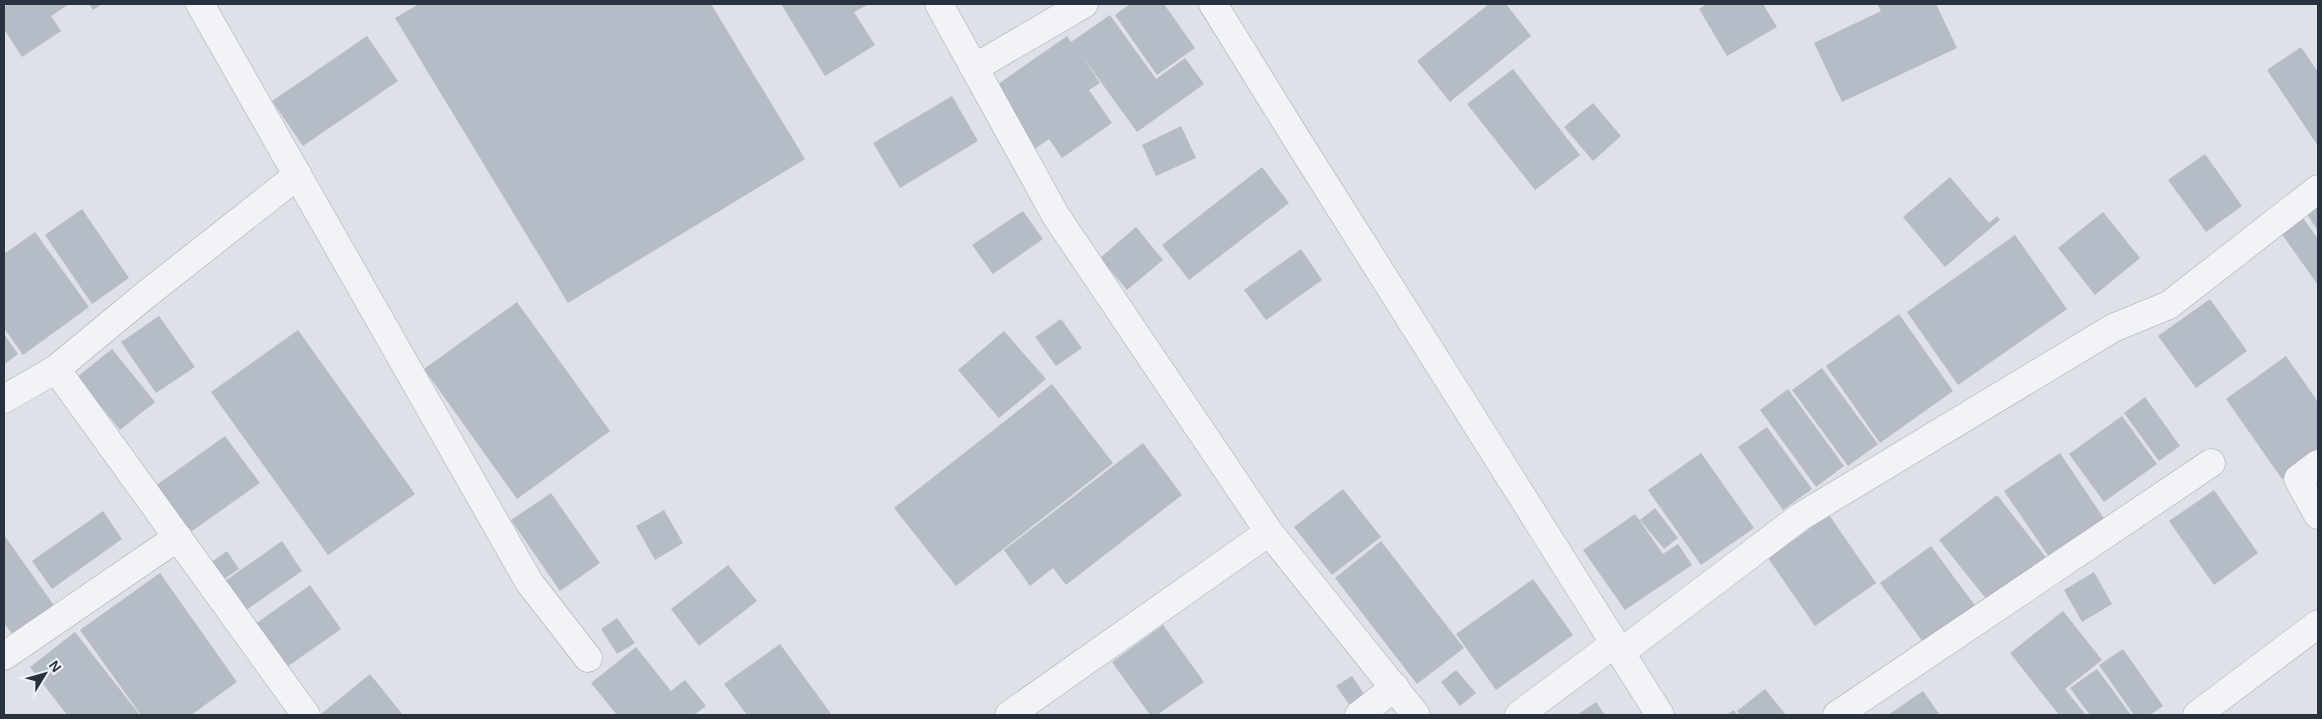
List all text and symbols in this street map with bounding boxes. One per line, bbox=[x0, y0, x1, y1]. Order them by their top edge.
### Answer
north arrow bbox=[20, 649, 70, 699]
text: N bbox=[46, 657, 65, 675]

